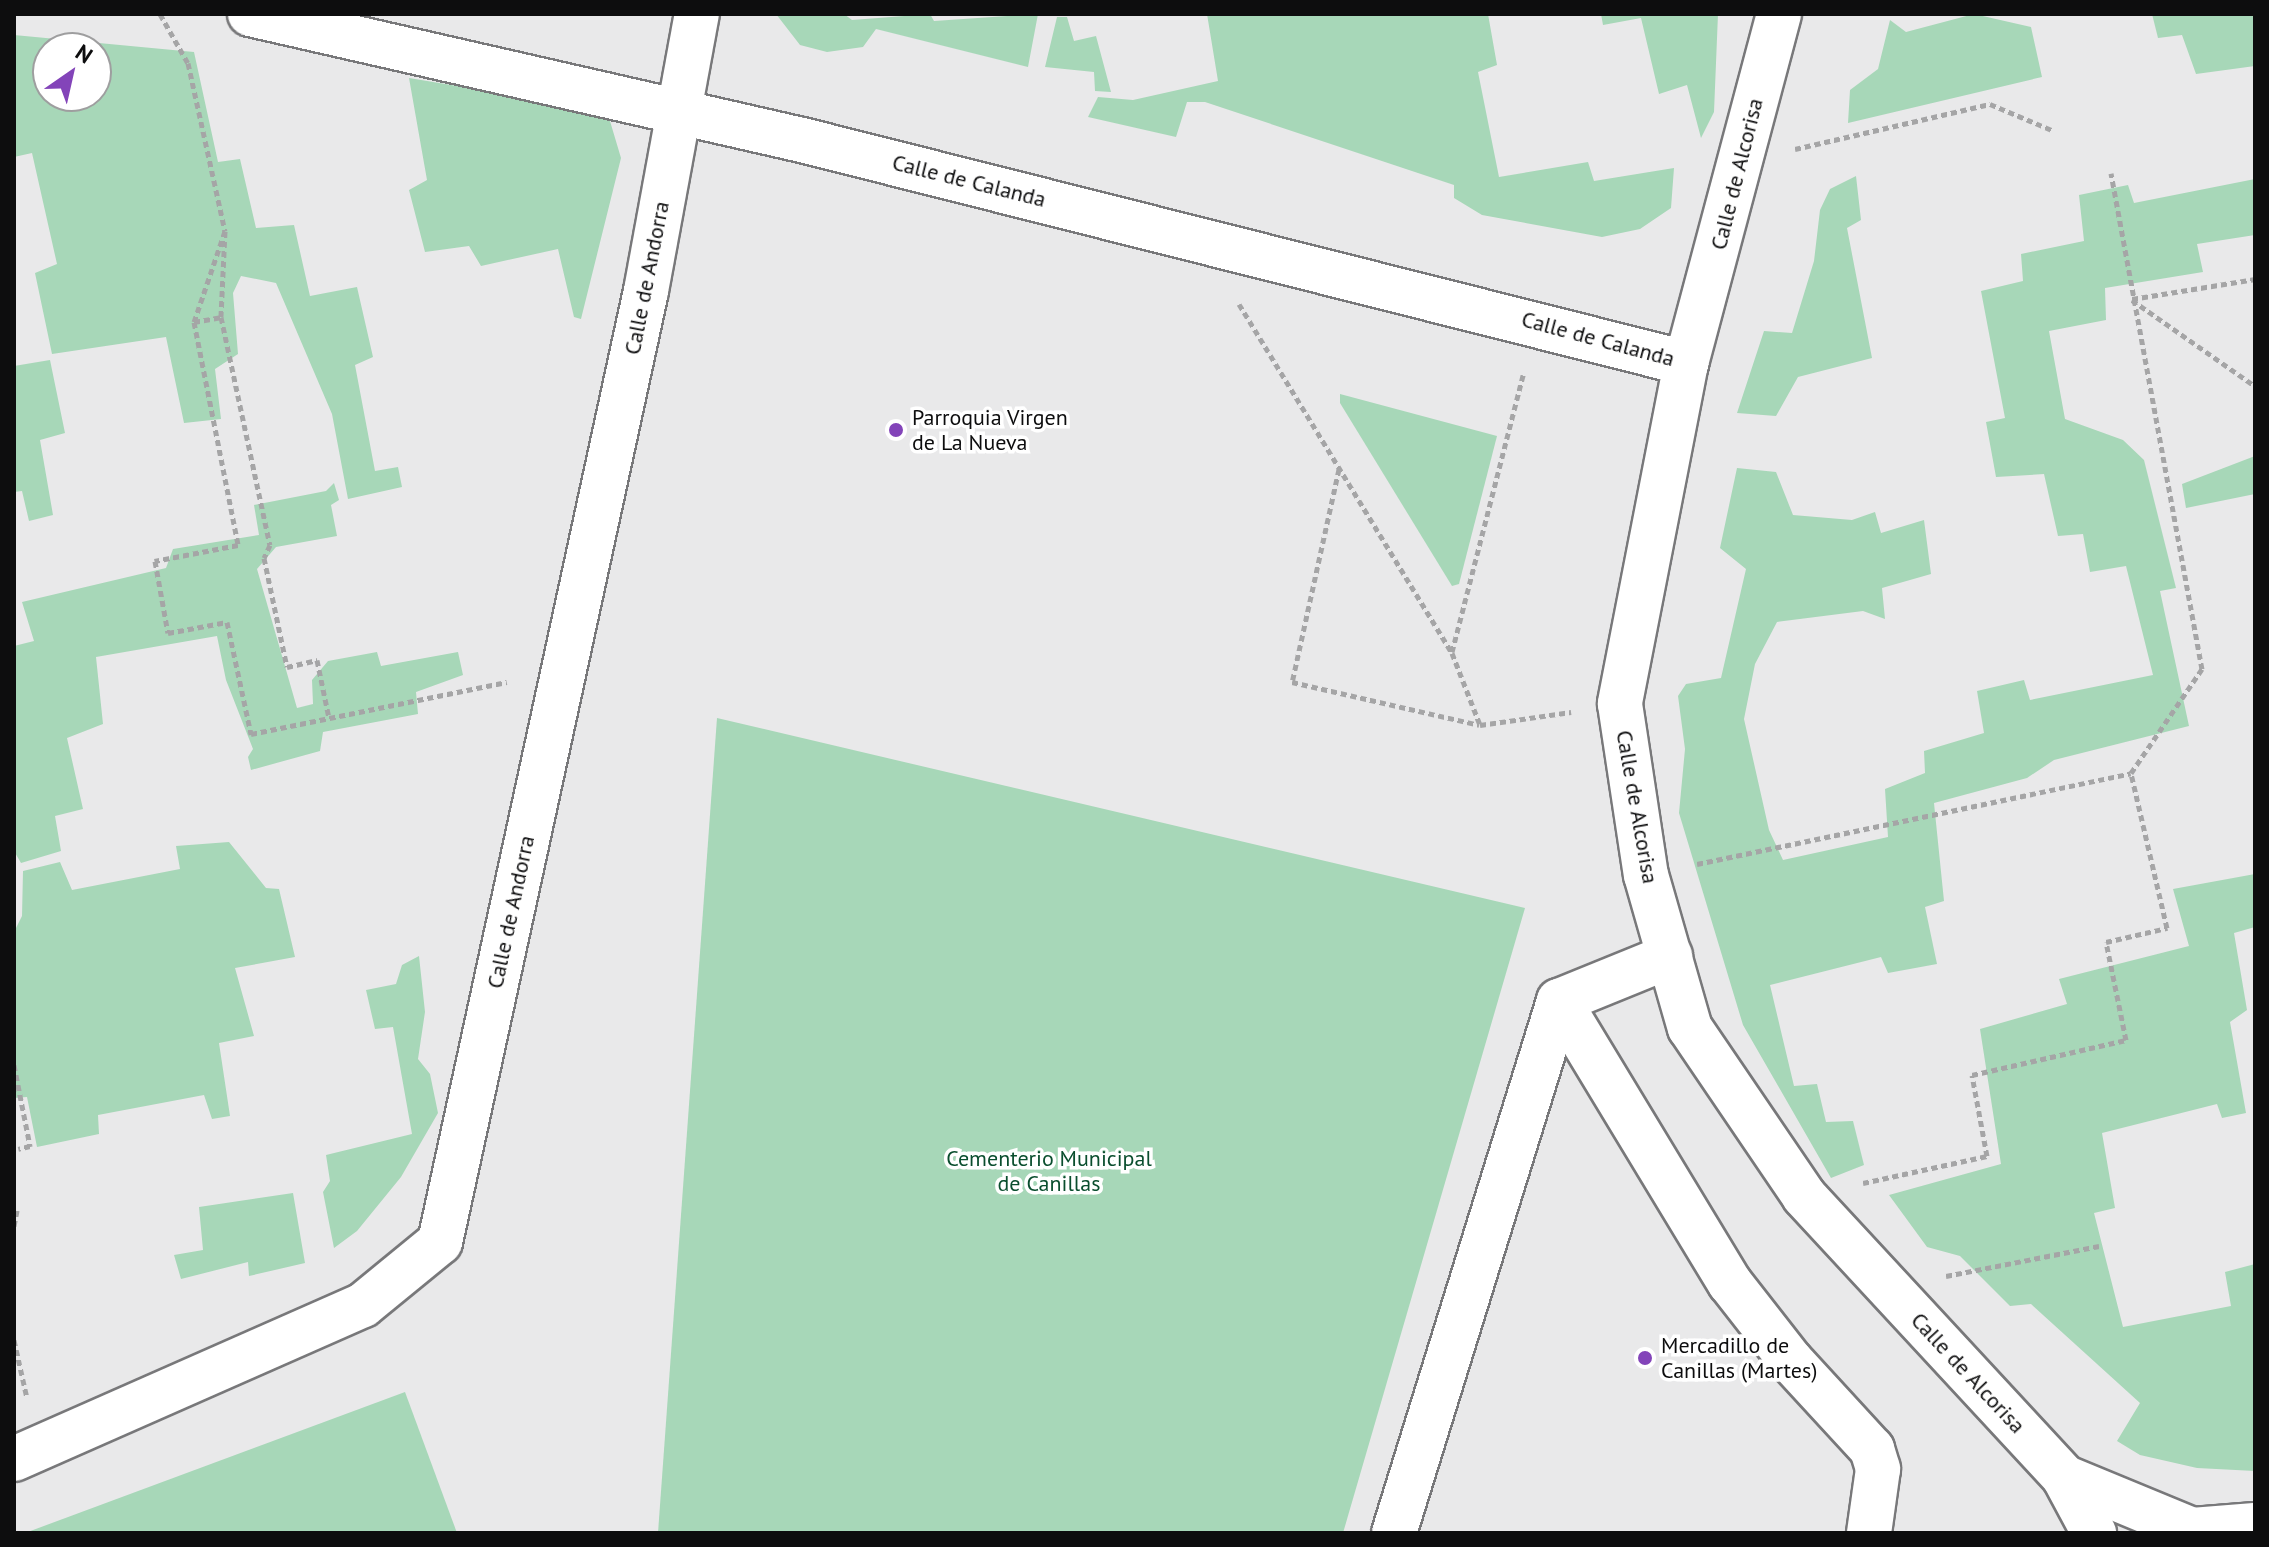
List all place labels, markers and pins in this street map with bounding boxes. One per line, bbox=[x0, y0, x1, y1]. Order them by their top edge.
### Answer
place label: Parroquia Virgen de La Nueva bbox=[912, 404, 1068, 456]
marker: Parroquia Virgen de La Nueva bbox=[887, 421, 905, 439]
place label: Mercadillo de Canillas (Martes) bbox=[1661, 1332, 1817, 1384]
marker: Mercadillo de Canillas (Martes) bbox=[1636, 1349, 1654, 1367]

